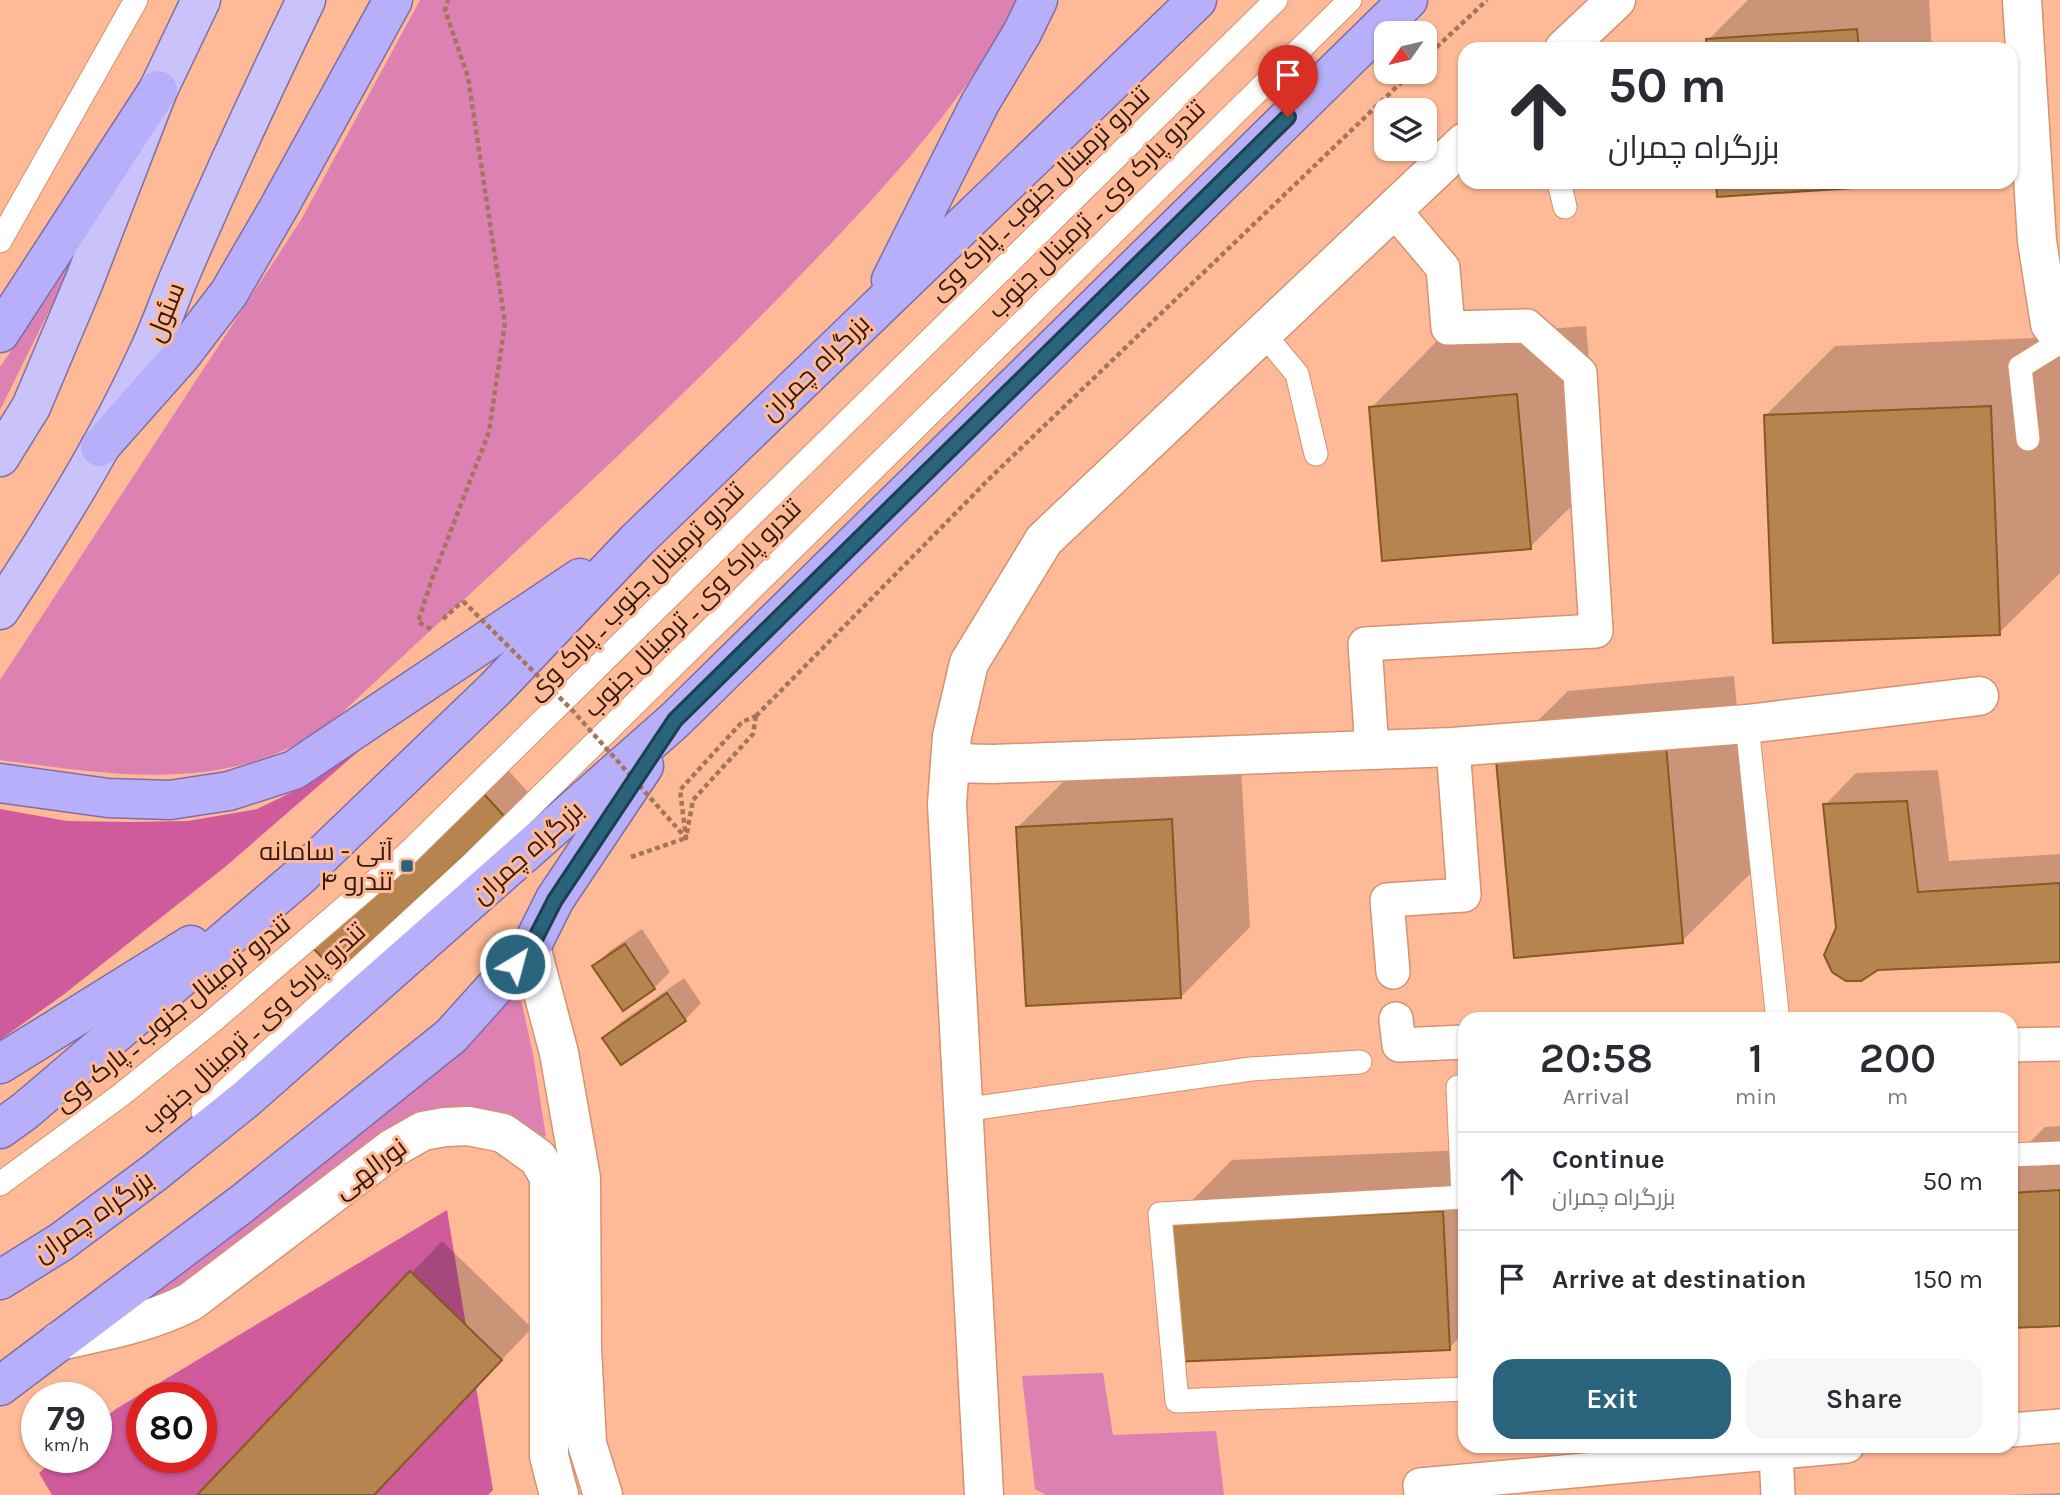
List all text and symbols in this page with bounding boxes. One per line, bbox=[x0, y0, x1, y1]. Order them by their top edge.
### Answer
north arrow bbox=[1374, 21, 1437, 84]
map controls bbox=[1374, 21, 1437, 161]
pin bbox=[1258, 45, 1318, 117]
icon: arrive bbox=[1269, 56, 1307, 94]
text: 50 m bbox=[1608, 57, 1726, 114]
icon: ahead bbox=[1493, 70, 1584, 161]
street label: تندرو ترمینال جنوب ـ پارک وی bbox=[922, 80, 1157, 308]
street label: تندرو پارک وی ـ ترمینال جنوب bbox=[981, 94, 1213, 326]
button: layers bbox=[1374, 98, 1437, 161]
text: بزرگراه چمران bbox=[1608, 129, 1780, 166]
street label: سئول bbox=[140, 278, 191, 347]
street label: بزرگراه چمران bbox=[754, 308, 877, 428]
street label: تندرو ترمینال جنوب ـ پارک وی bbox=[520, 476, 752, 708]
street label: تندرو پارک وی ـ ترمینال جنوب bbox=[577, 493, 809, 725]
street label: بزرگراه چمران bbox=[465, 794, 590, 911]
place label: آتی - سامانه ۴ تندرو bbox=[259, 836, 393, 897]
marker: آتی - سامانه ۴ تندرو bbox=[399, 858, 415, 874]
street label: تندرو ترمینال جنوب ـ پارک وی bbox=[48, 908, 298, 1119]
street label: تندرو پارک وی ـ ترمینال جنوب bbox=[135, 916, 373, 1141]
position arrow bbox=[478, 927, 552, 1001]
text: 20:58 bbox=[1540, 1033, 1653, 1083]
text: 1 bbox=[1749, 1033, 1763, 1083]
text: 200 bbox=[1859, 1033, 1936, 1083]
text: Arrival bbox=[1563, 1083, 1630, 1110]
text: min bbox=[1735, 1083, 1777, 1110]
text: m bbox=[1887, 1083, 1908, 1110]
street label: نورالهی bbox=[328, 1131, 413, 1205]
text: Continue bbox=[1552, 1144, 1664, 1175]
icon: ahead bbox=[1493, 1162, 1531, 1200]
street label: بزرگراه چمران bbox=[27, 1164, 160, 1270]
text: 50 m bbox=[1922, 1166, 1983, 1197]
text: بزرگراه چمران bbox=[1552, 1184, 1675, 1211]
icon: arrive bbox=[1493, 1260, 1531, 1298]
text: Arrive at destination bbox=[1552, 1264, 1806, 1295]
text: 150 m bbox=[1914, 1264, 1983, 1295]
button: Exit bbox=[1493, 1359, 1731, 1439]
button: Share bbox=[1745, 1359, 1983, 1439]
speed limit sign: 80 bbox=[126, 1382, 217, 1473]
text: 79 bbox=[47, 1398, 86, 1439]
text: km/h bbox=[44, 1434, 89, 1456]

